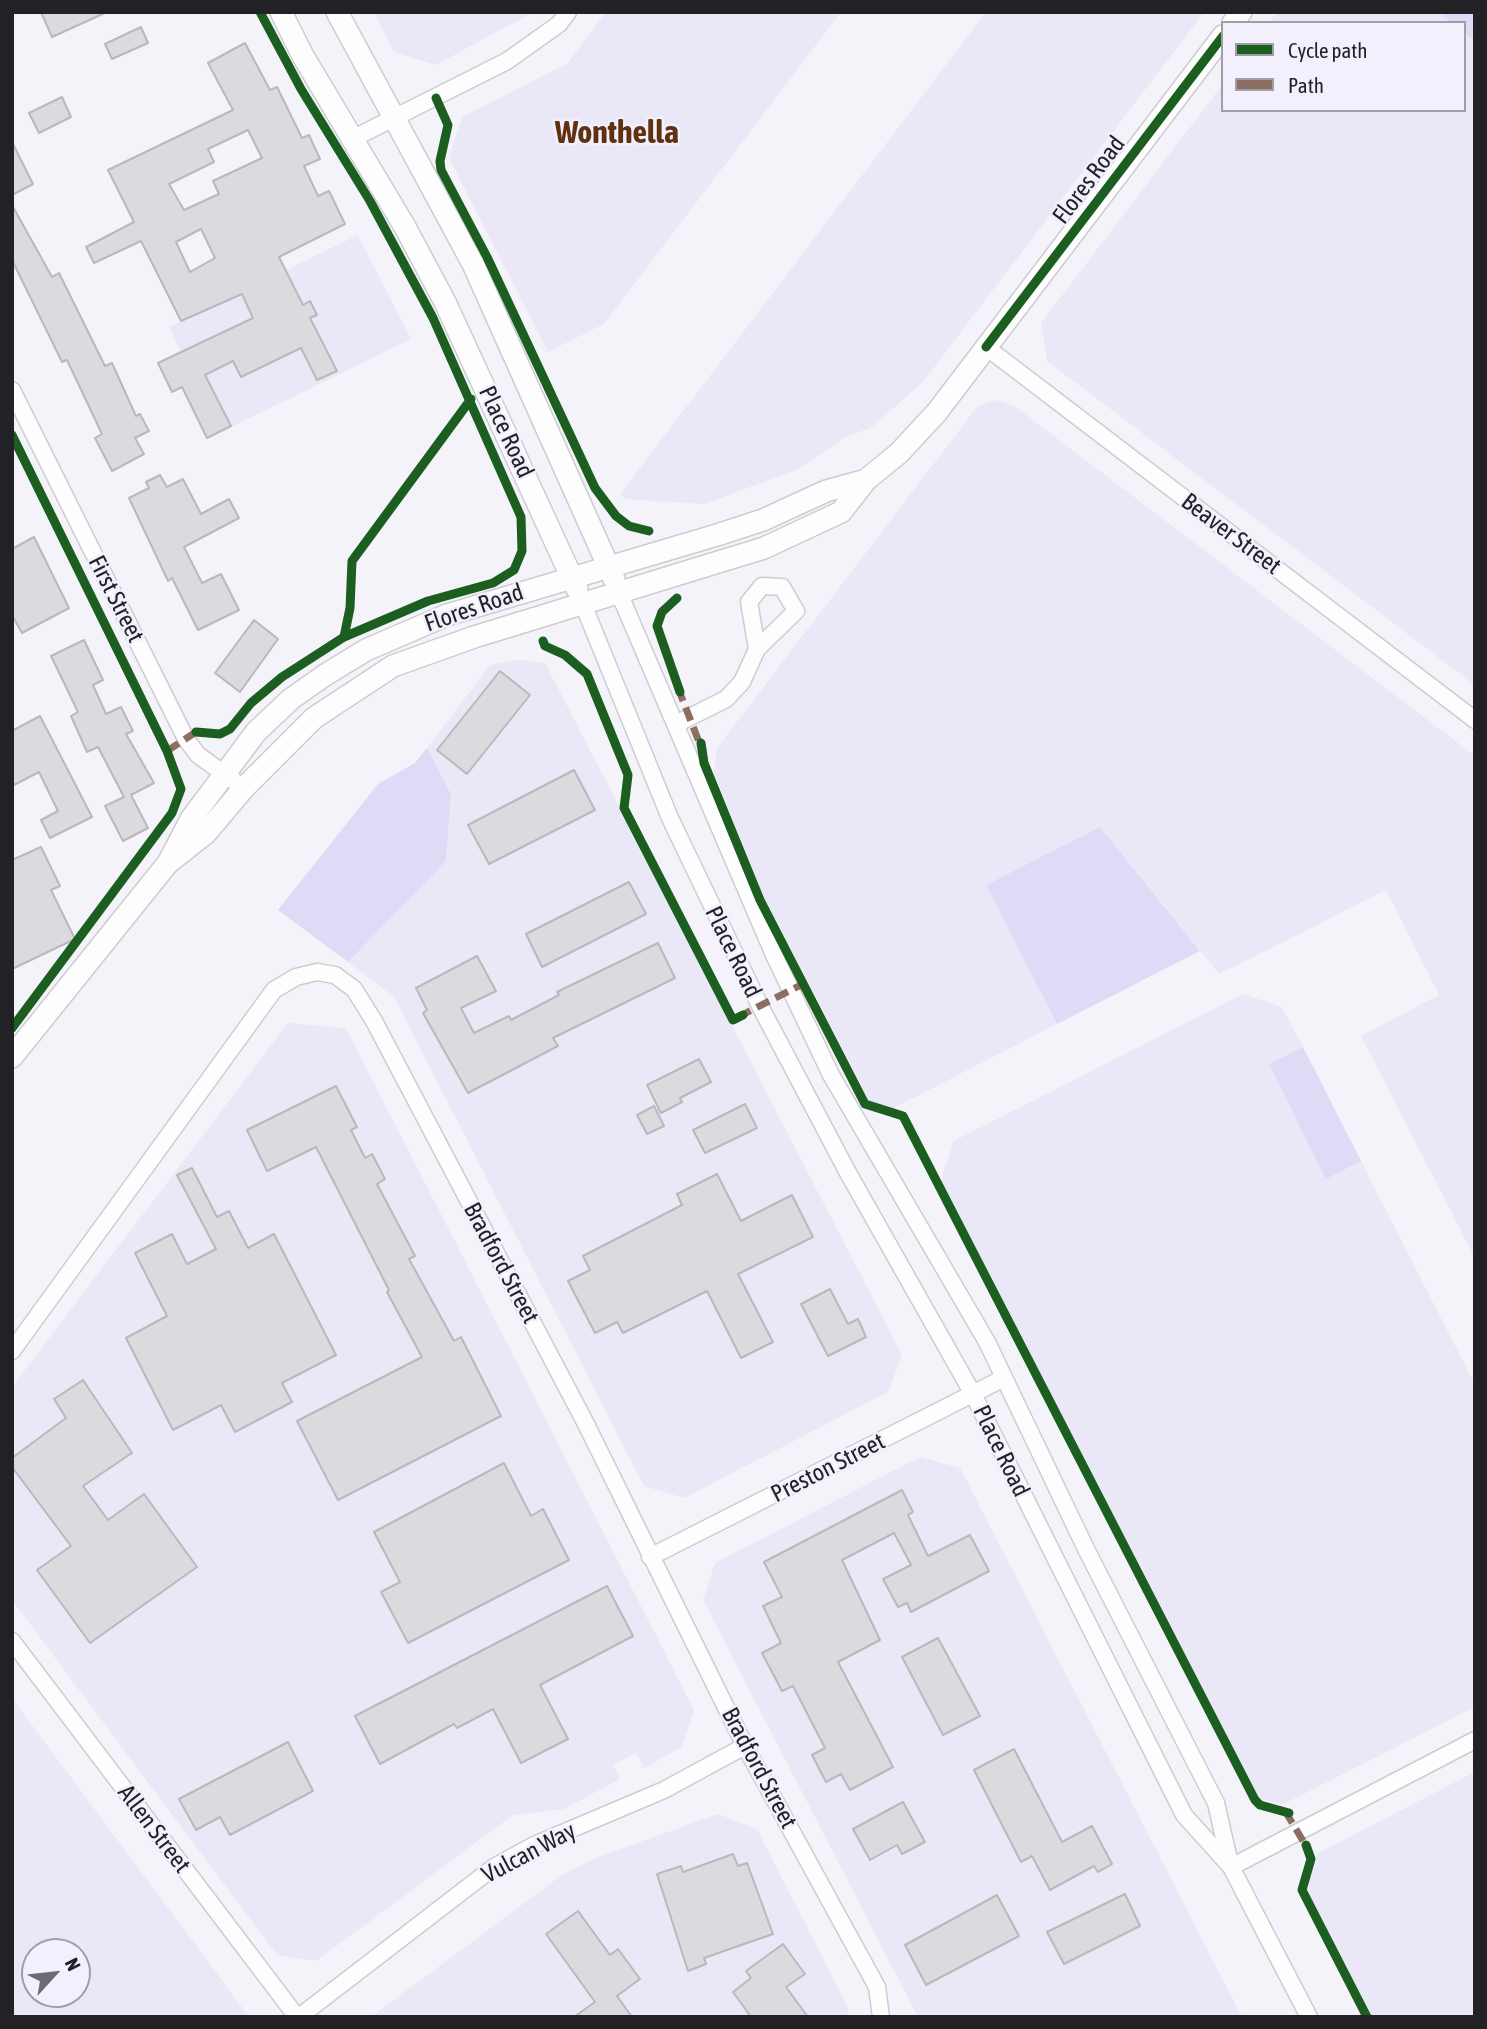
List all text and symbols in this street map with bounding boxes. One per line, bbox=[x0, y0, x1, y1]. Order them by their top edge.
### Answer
legend bbox=[1221, 21, 1466, 112]
text: Cycle path bbox=[1288, 38, 1367, 62]
text: Path bbox=[1288, 73, 1324, 97]
district label: Wonthella bbox=[555, 114, 679, 152]
street label: Flores Road bbox=[1047, 130, 1131, 230]
street label: Place Road bbox=[472, 381, 540, 483]
street label: Beaver Street bbox=[1176, 487, 1286, 581]
street label: First Street bbox=[82, 551, 150, 647]
street label: Flores Road bbox=[421, 578, 527, 638]
street label: Place Road bbox=[699, 902, 767, 1002]
street label: Bradford Street bbox=[457, 1198, 545, 1328]
street label: Place Road bbox=[967, 1401, 1035, 1501]
street label: Preston Street bbox=[766, 1427, 890, 1509]
street label: Bradford Street bbox=[715, 1703, 803, 1833]
street label: Allen Street bbox=[112, 1779, 196, 1879]
street label: Vulcan Way bbox=[477, 1816, 581, 1890]
north arrow bbox=[21, 1938, 91, 2008]
text: N bbox=[61, 1954, 85, 1974]

